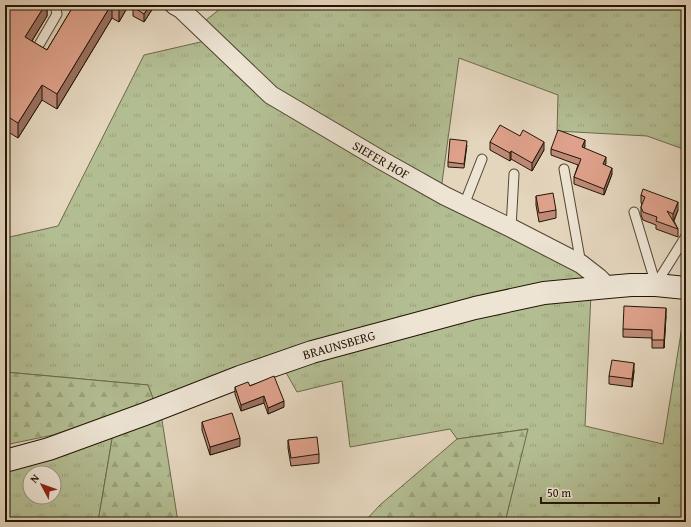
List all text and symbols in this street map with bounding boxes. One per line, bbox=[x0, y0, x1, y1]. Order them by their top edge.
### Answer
street label: SIEFER HOF bbox=[349, 136, 413, 184]
street label: BRAUNSBERG bbox=[300, 325, 378, 364]
north arrow bbox=[22, 465, 62, 505]
text: N bbox=[26, 470, 43, 486]
scale bar bbox=[541, 479, 659, 505]
text: 50 m bbox=[547, 484, 571, 501]

